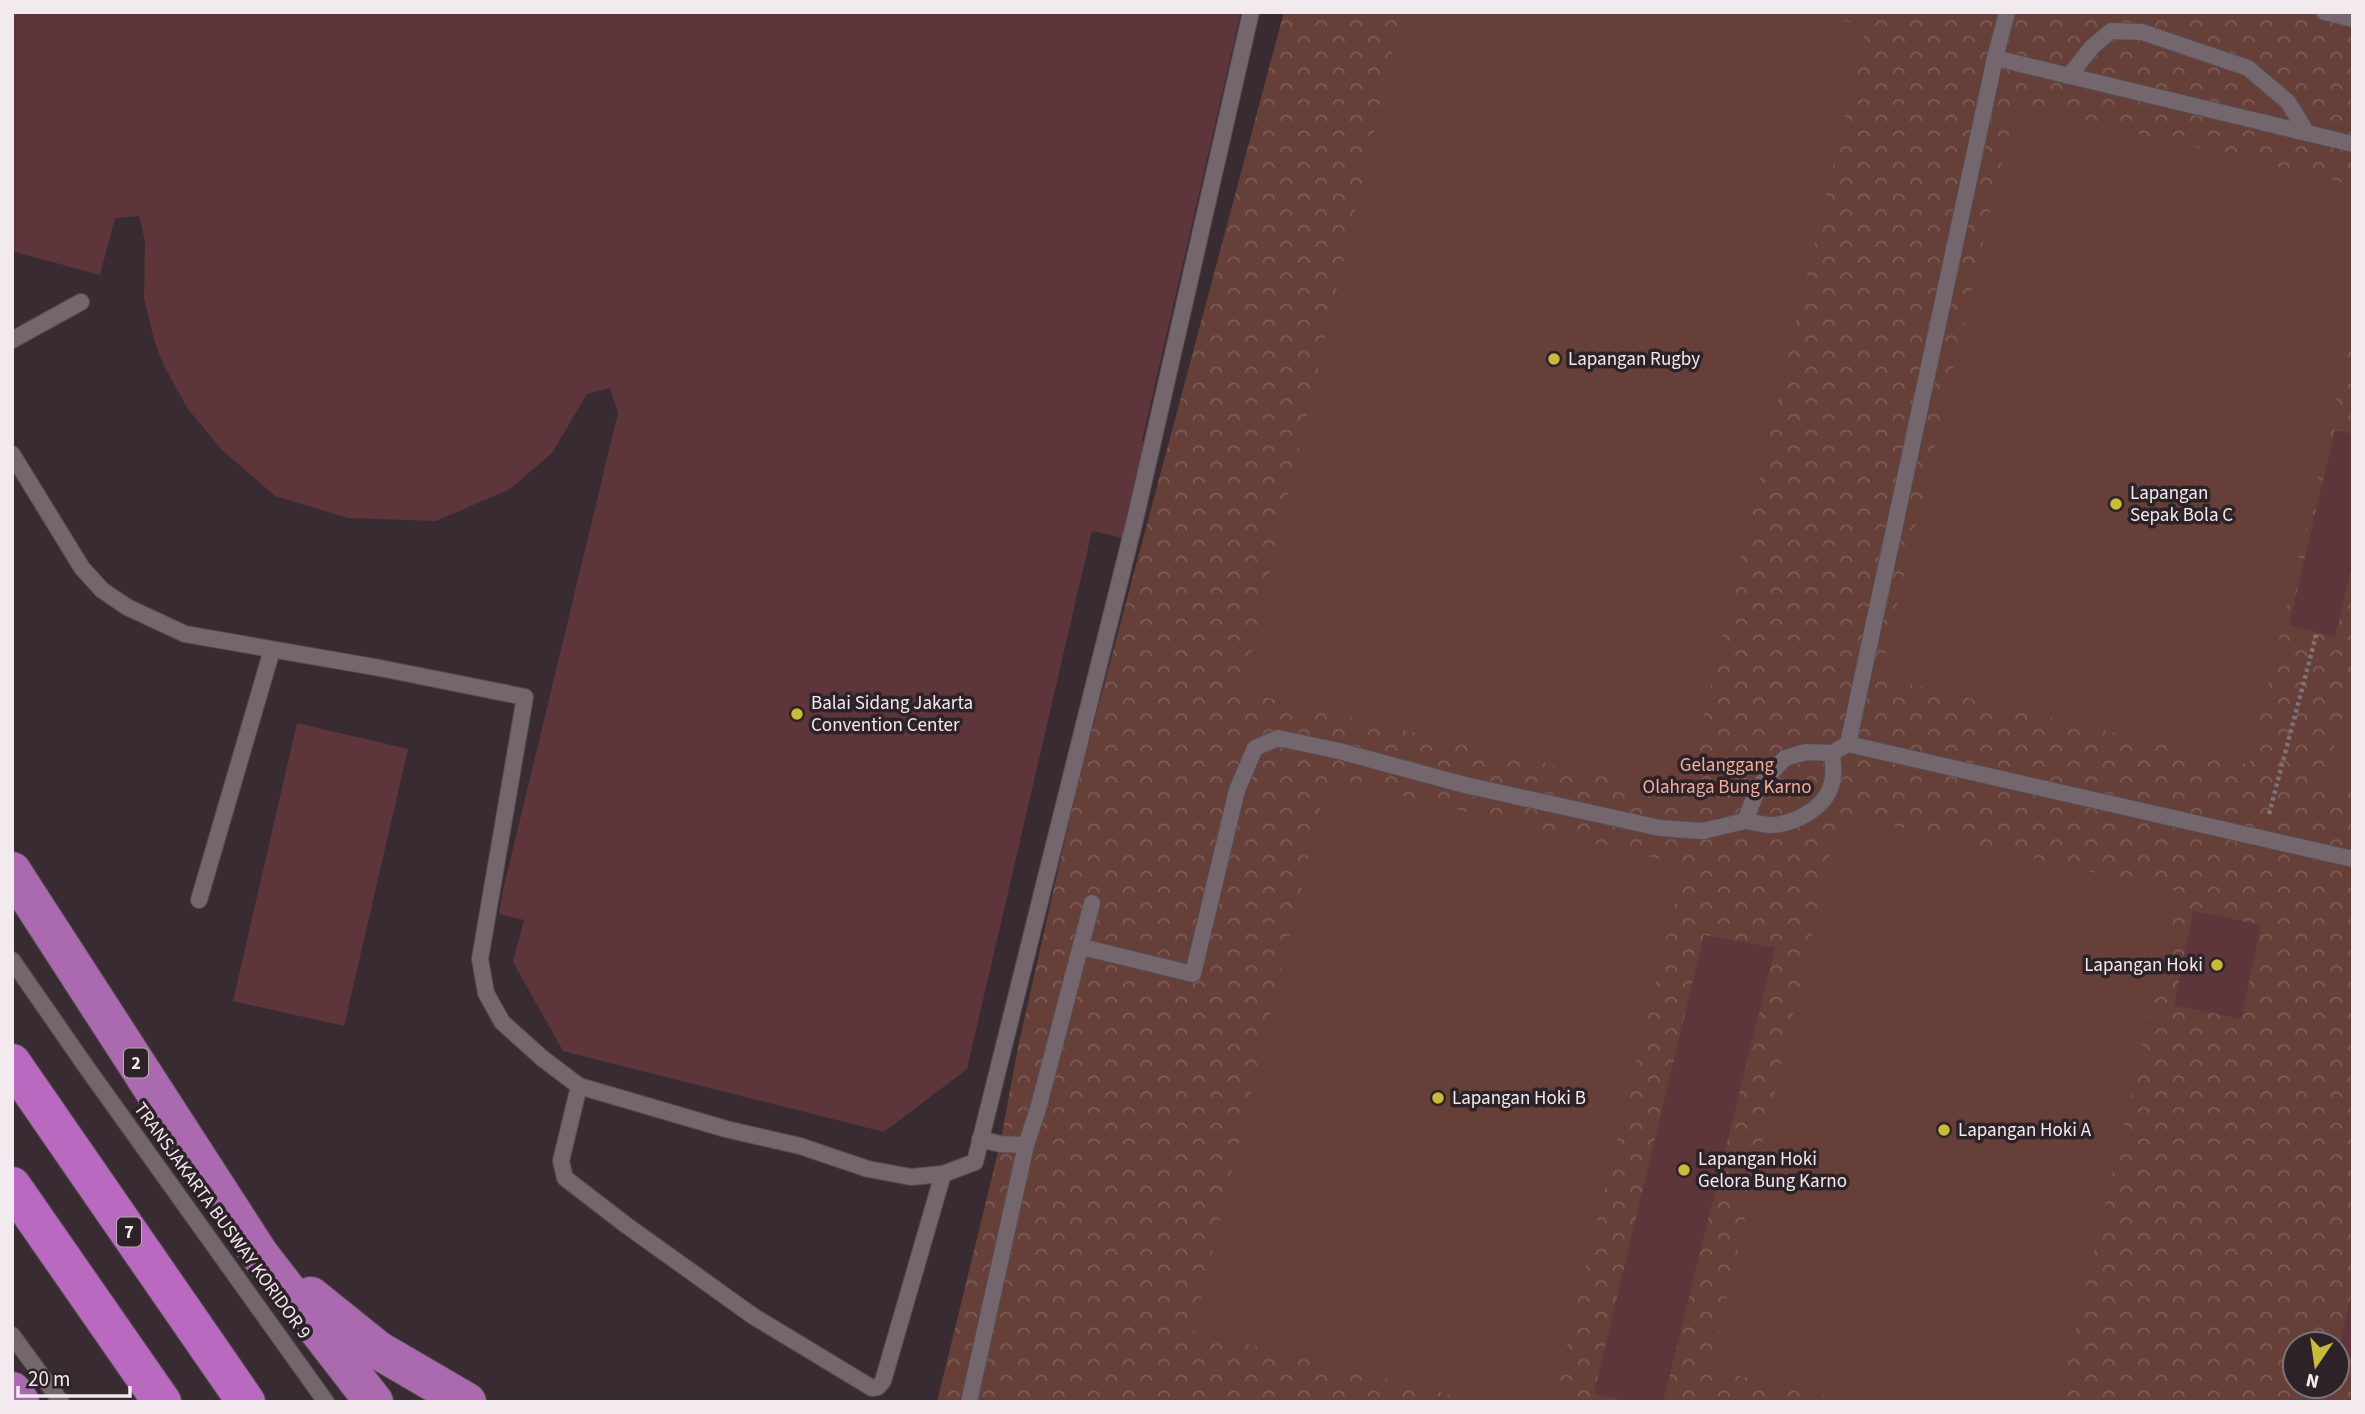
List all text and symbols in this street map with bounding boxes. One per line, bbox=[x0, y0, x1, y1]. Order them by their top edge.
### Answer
place label: Lapangan Rugby bbox=[1568, 346, 1700, 373]
marker: Lapangan Rugby bbox=[1546, 351, 1562, 367]
place label: Lapangan Sepak Bola C bbox=[2130, 480, 2233, 529]
marker: Lapangan Sepak Bola C bbox=[2108, 496, 2124, 512]
place label: Balai Sidang Jakarta Convention Center bbox=[811, 690, 973, 739]
marker: Balai Sidang Jakarta Convention Center bbox=[789, 706, 805, 722]
park label: Gelanggang Olahraga Bung Karno bbox=[1643, 752, 1811, 801]
place label: Lapangan Hoki bbox=[2084, 952, 2203, 979]
marker: Lapangan Hoki bbox=[2209, 957, 2225, 973]
road number: 2 bbox=[124, 1048, 148, 1078]
place label: Lapangan Hoki B bbox=[1452, 1085, 1586, 1112]
marker: Lapangan Hoki B bbox=[1430, 1090, 1446, 1106]
street label: TRANSJAKARTA BUSWAY KORIDOR 9 bbox=[127, 1097, 317, 1345]
place label: Lapangan Hoki A bbox=[1958, 1117, 2092, 1144]
marker: Lapangan Hoki A bbox=[1936, 1122, 1952, 1138]
place label: Lapangan Hoki Gelora Bung Karno bbox=[1698, 1146, 1847, 1195]
marker: Lapangan Hoki Gelora Bung Karno bbox=[1676, 1162, 1692, 1178]
road number: 7 bbox=[117, 1218, 141, 1246]
north arrow bbox=[2281, 1330, 2351, 1400]
scale bar bbox=[18, 1354, 130, 1398]
text: 20 m bbox=[28, 1364, 70, 1394]
text: N bbox=[2303, 1366, 2322, 1395]

